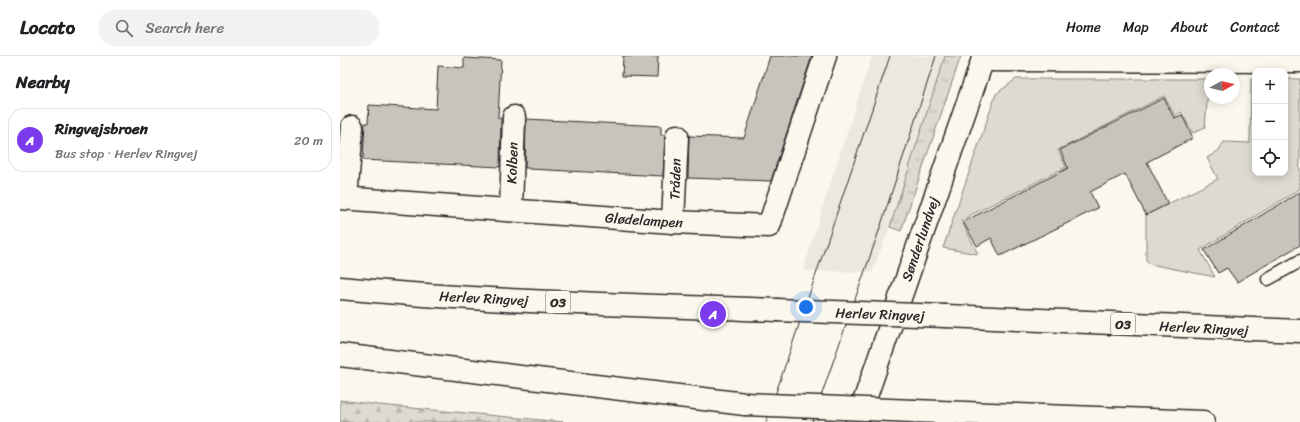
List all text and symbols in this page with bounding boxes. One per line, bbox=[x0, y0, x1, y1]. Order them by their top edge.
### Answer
search box bbox=[99, 10, 379, 46]
text: Locato bbox=[20, 11, 75, 44]
text: Search here bbox=[145, 15, 224, 41]
text: Home bbox=[1066, 15, 1101, 40]
text: Map bbox=[1123, 15, 1149, 40]
text: About bbox=[1171, 15, 1208, 40]
text: Contact bbox=[1230, 15, 1280, 40]
icon: search bbox=[113, 17, 135, 39]
text: Nearby bbox=[16, 67, 70, 97]
north arrow bbox=[1204, 68, 1240, 104]
map controls bbox=[1252, 68, 1288, 176]
button: + bbox=[1252, 68, 1288, 104]
button: − bbox=[1252, 104, 1288, 140]
text: Ringvejsbroen bbox=[55, 116, 148, 142]
text: A bbox=[26, 129, 34, 152]
text: 20 m bbox=[294, 129, 323, 152]
button: locate bbox=[1252, 140, 1288, 176]
street label: Kolben bbox=[499, 141, 526, 184]
text: Bus stop · Herlev Ringvej bbox=[55, 142, 198, 165]
street label: Tråden bbox=[662, 157, 689, 200]
street label: Sønderlundvej bbox=[894, 193, 947, 285]
street label: Glødelampen bbox=[604, 205, 684, 236]
street label: Herlev Ringvej bbox=[439, 284, 530, 313]
road number: O3 bbox=[546, 291, 570, 313]
your location bbox=[796, 297, 816, 317]
pin: A bbox=[700, 299, 726, 329]
street label: Herlev Ringvej bbox=[835, 300, 926, 329]
road number: O3 bbox=[1111, 313, 1135, 335]
street label: Herlev Ringvej bbox=[1159, 314, 1250, 343]

